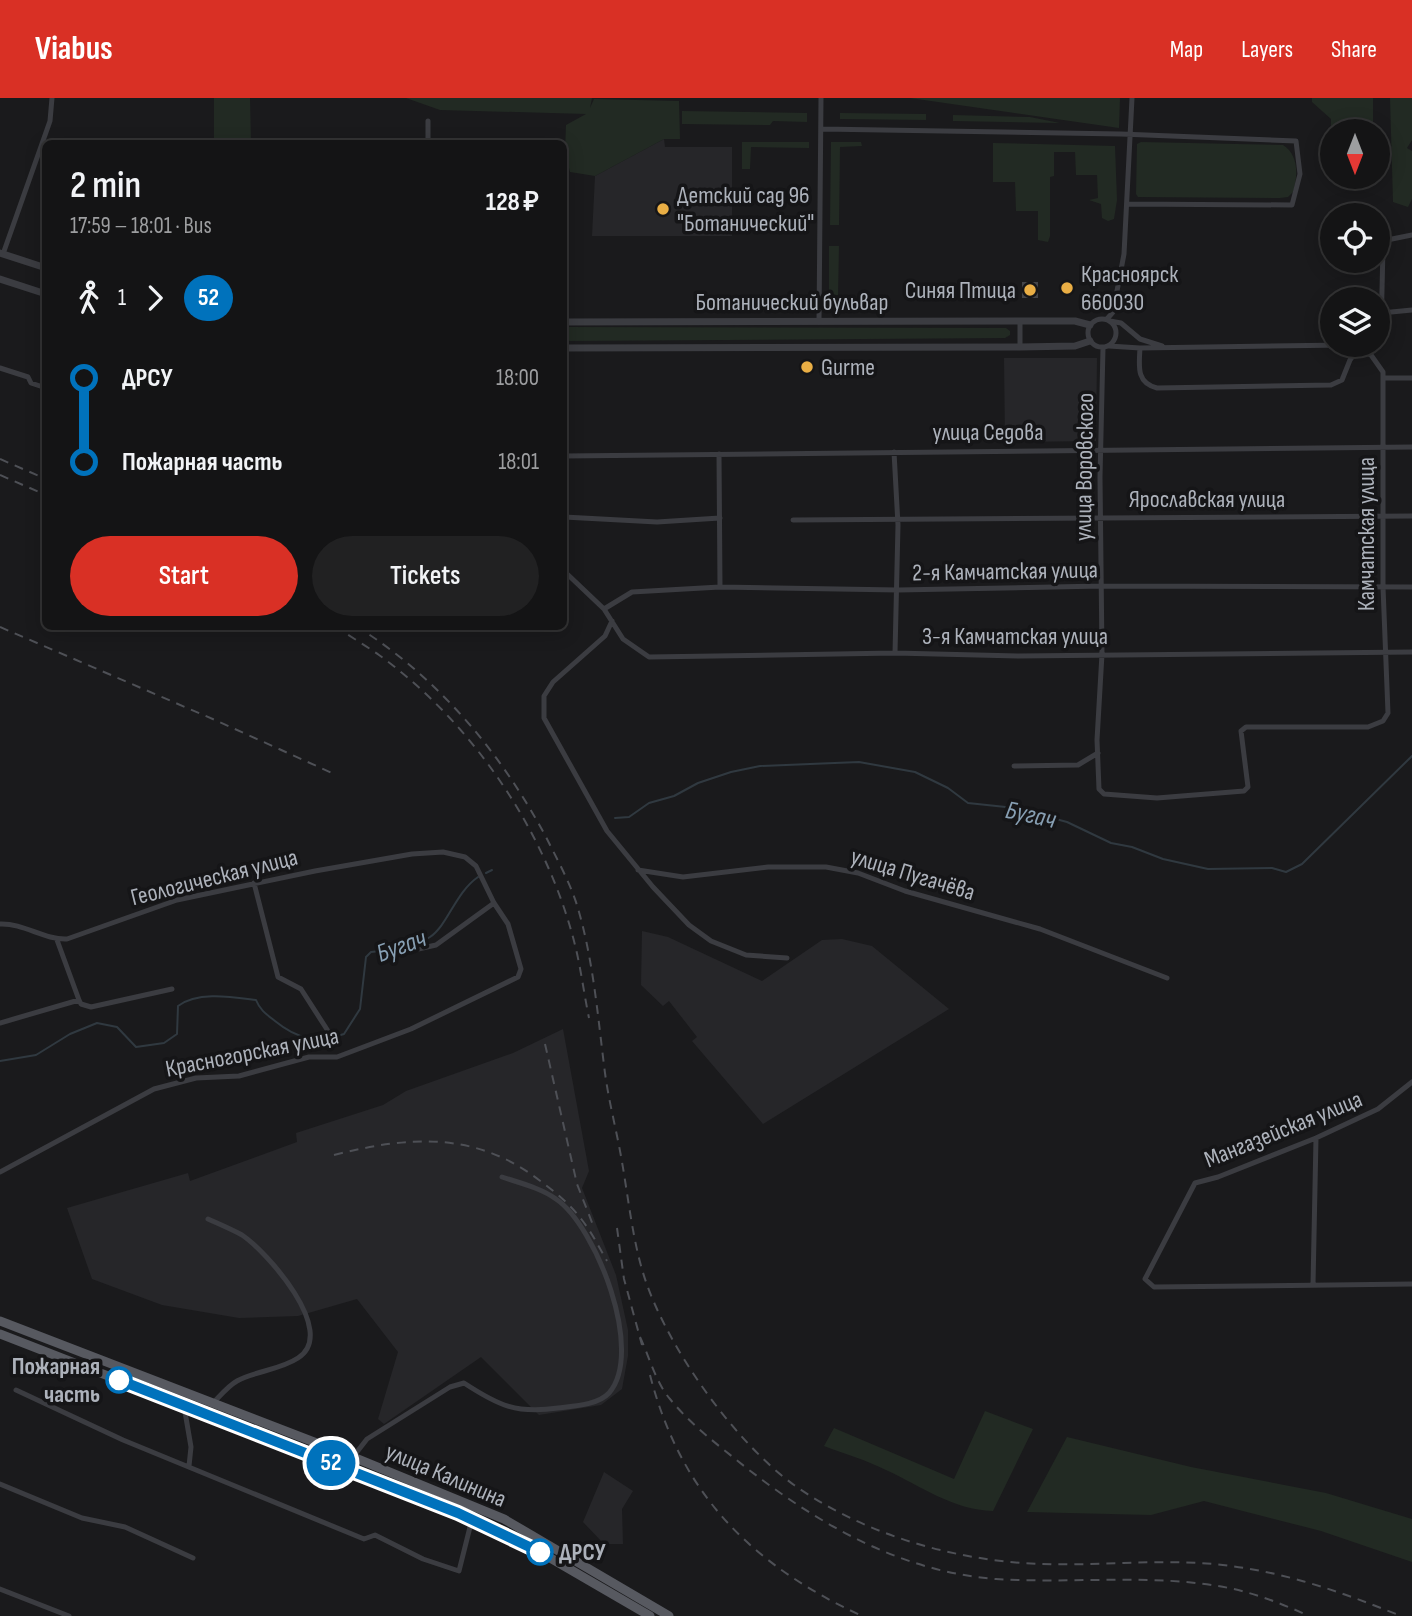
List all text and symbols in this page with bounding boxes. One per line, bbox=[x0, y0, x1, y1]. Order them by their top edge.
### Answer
text: Viabus bbox=[35, 29, 113, 69]
text: Map bbox=[1170, 35, 1203, 64]
text: Layers bbox=[1241, 35, 1293, 64]
text: Share bbox=[1331, 35, 1377, 64]
north arrow bbox=[1320, 119, 1390, 189]
map controls bbox=[1320, 119, 1390, 357]
text: 2 min bbox=[70, 163, 141, 208]
place label: Детский сад 96 "Ботанический" bbox=[677, 181, 814, 238]
text: 128 ₽ bbox=[486, 187, 539, 218]
marker: Детский сад 96 "Ботанический" bbox=[655, 201, 671, 217]
button: locate bbox=[1320, 203, 1390, 273]
text: 17:59 – 18:01 · Bus bbox=[70, 212, 212, 240]
place label: Красноярск 660030 bbox=[1081, 260, 1179, 317]
place label: Синяя Птица bbox=[905, 276, 1016, 305]
icon: walk bbox=[70, 279, 108, 317]
icon: forward bbox=[136, 279, 174, 317]
marker: Красноярск 660030 bbox=[1059, 280, 1075, 296]
marker: Синяя Птица bbox=[1022, 282, 1038, 298]
text: 52 bbox=[198, 283, 219, 312]
text: 1 bbox=[118, 284, 126, 312]
button: layers bbox=[1320, 287, 1390, 357]
street label: Ботанический бульвар bbox=[696, 288, 888, 317]
place label: Gurme bbox=[821, 353, 875, 382]
marker: Gurme bbox=[799, 359, 815, 375]
text: ДРСУ bbox=[122, 363, 173, 394]
text: 18:00 bbox=[496, 364, 539, 392]
street label: улица Воровского bbox=[1069, 393, 1100, 541]
street label: улица Седова bbox=[933, 418, 1043, 447]
text: Пожарная часть bbox=[122, 447, 282, 478]
text: 18:01 bbox=[498, 448, 539, 476]
street label: Камчатская улица bbox=[1352, 457, 1381, 611]
street label: Ярославская улица bbox=[1129, 485, 1285, 514]
button: Start bbox=[70, 536, 298, 616]
button: Tickets bbox=[312, 536, 539, 616]
street label: 2-я Камчатская улица bbox=[912, 555, 1098, 588]
street label: 3-я Камчатская улица bbox=[922, 622, 1108, 651]
water label: Бугач bbox=[1003, 795, 1059, 836]
street label: улица Пугачёва bbox=[847, 842, 979, 907]
street label: Геологическая улица bbox=[128, 843, 301, 912]
water label: Бугач bbox=[372, 923, 431, 970]
street label: Красногорская улица bbox=[163, 1021, 341, 1084]
street label: Мангазейская улица bbox=[1200, 1085, 1366, 1174]
place label: Пожарная часть bbox=[12, 1352, 100, 1409]
marker: Пожарная часть bbox=[106, 1367, 132, 1393]
street label: улица Калинина bbox=[381, 1437, 511, 1514]
line badge: 52 bbox=[300, 1440, 362, 1486]
text: 52 bbox=[320, 1448, 342, 1477]
place label: ДРСУ bbox=[559, 1538, 607, 1567]
marker: ДРСУ bbox=[527, 1539, 553, 1565]

